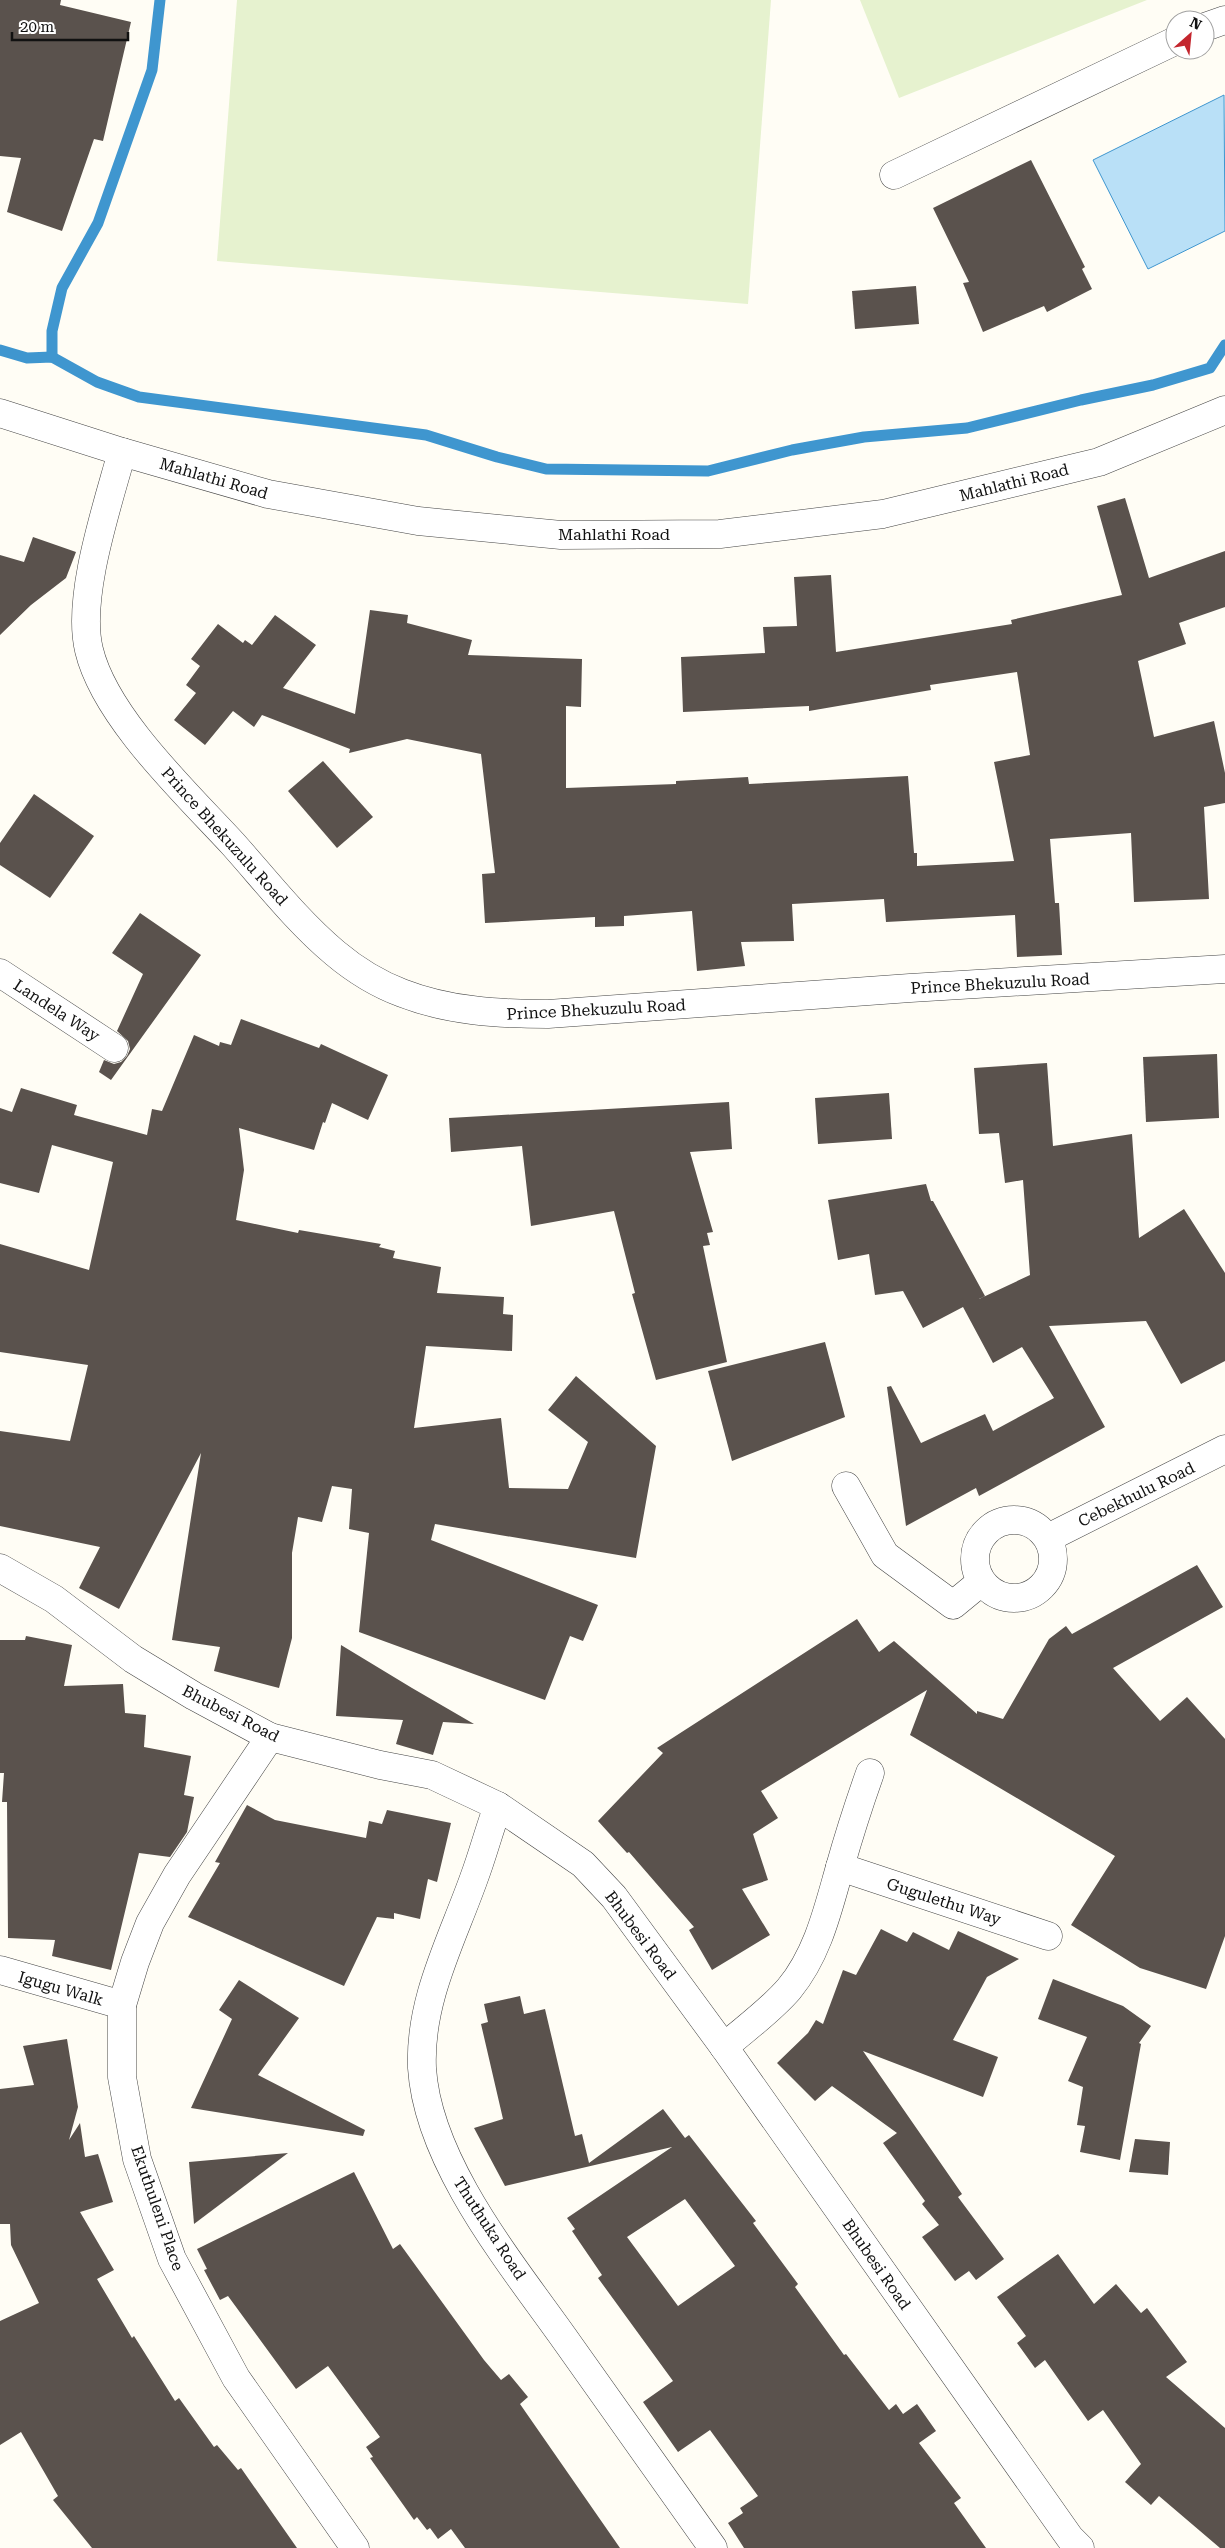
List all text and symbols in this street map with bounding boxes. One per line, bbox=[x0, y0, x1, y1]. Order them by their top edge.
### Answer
scale bar bbox=[12, 10, 129, 42]
north arrow bbox=[1165, 10, 1215, 60]
text: N bbox=[1187, 14, 1205, 33]
text: 20 m bbox=[20, 18, 55, 36]
street label: Mahlathi Road bbox=[157, 454, 270, 503]
street label: Mahlathi Road bbox=[957, 460, 1071, 505]
street label: Mahlathi Road bbox=[558, 525, 670, 544]
street label: Prince Bhekuzulu Road bbox=[157, 763, 292, 909]
street label: Prince Bhekuzulu Road bbox=[910, 969, 1090, 998]
street label: Landela Way bbox=[10, 976, 104, 1046]
street label: Prince Bhekuzulu Road bbox=[506, 995, 686, 1024]
street label: Cebekhulu Road bbox=[1075, 1458, 1198, 1531]
street label: Bhubesi Road bbox=[179, 1681, 282, 1746]
street label: Gugulethu Way bbox=[884, 1874, 1004, 1929]
street label: Bhubesi Road bbox=[601, 1887, 680, 1983]
street label: Igugu Walk bbox=[16, 1967, 106, 2010]
street label: Ekuthuleni Place bbox=[127, 2143, 188, 2273]
street label: Thuthuka Road bbox=[449, 2173, 530, 2283]
street label: Bhubesi Road bbox=[838, 2215, 915, 2313]

